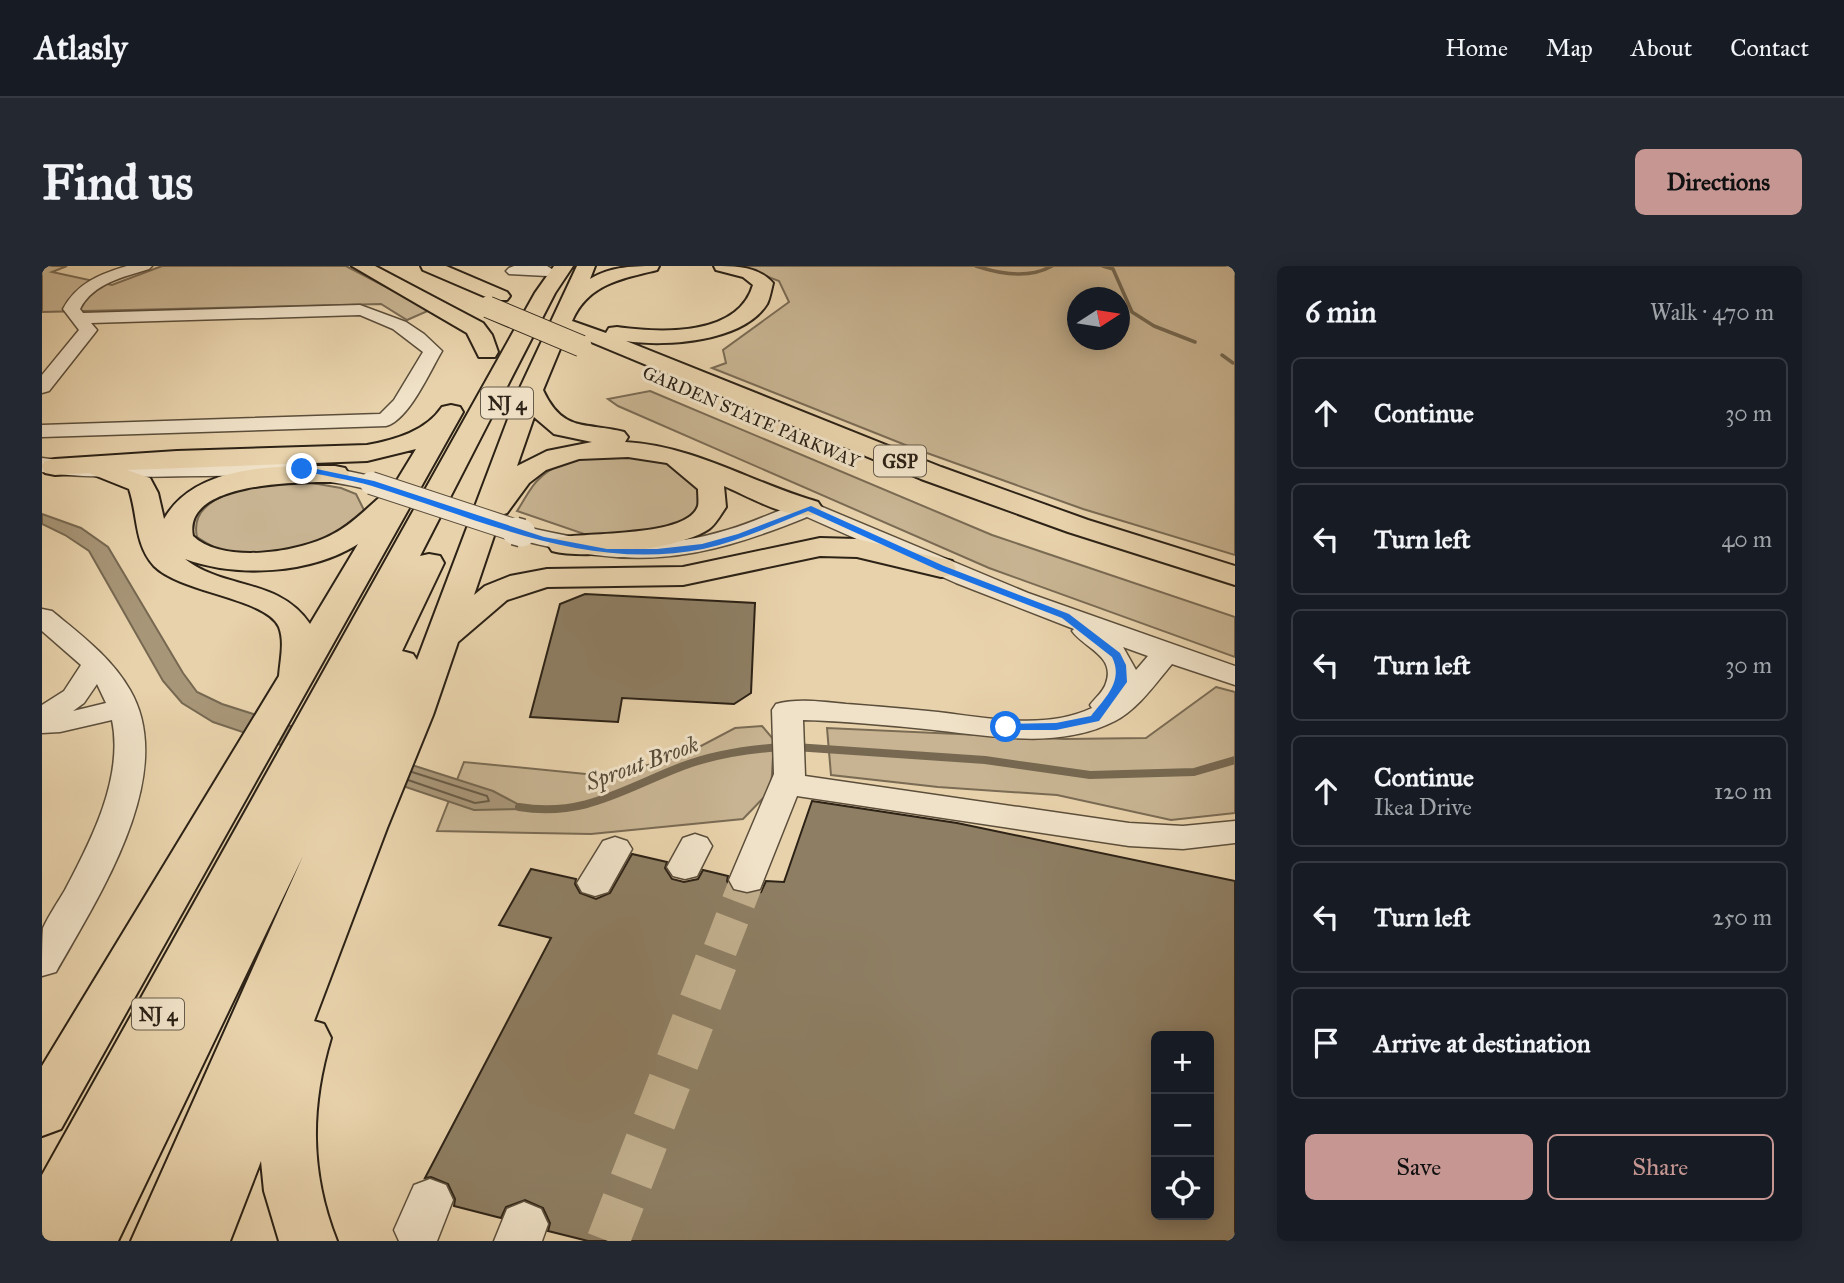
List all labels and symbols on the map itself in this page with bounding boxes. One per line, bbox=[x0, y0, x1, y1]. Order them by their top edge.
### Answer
north arrow bbox=[1067, 287, 1130, 350]
street label: GARDEN STATE PARKWAY bbox=[639, 361, 863, 473]
road number: NJ 4 bbox=[481, 388, 533, 419]
road number: GSP bbox=[874, 446, 926, 476]
route end bbox=[286, 453, 317, 484]
route start bbox=[990, 711, 1021, 742]
water label: Sprout Brook bbox=[581, 730, 703, 798]
road number: NJ 4 bbox=[132, 999, 184, 1030]

